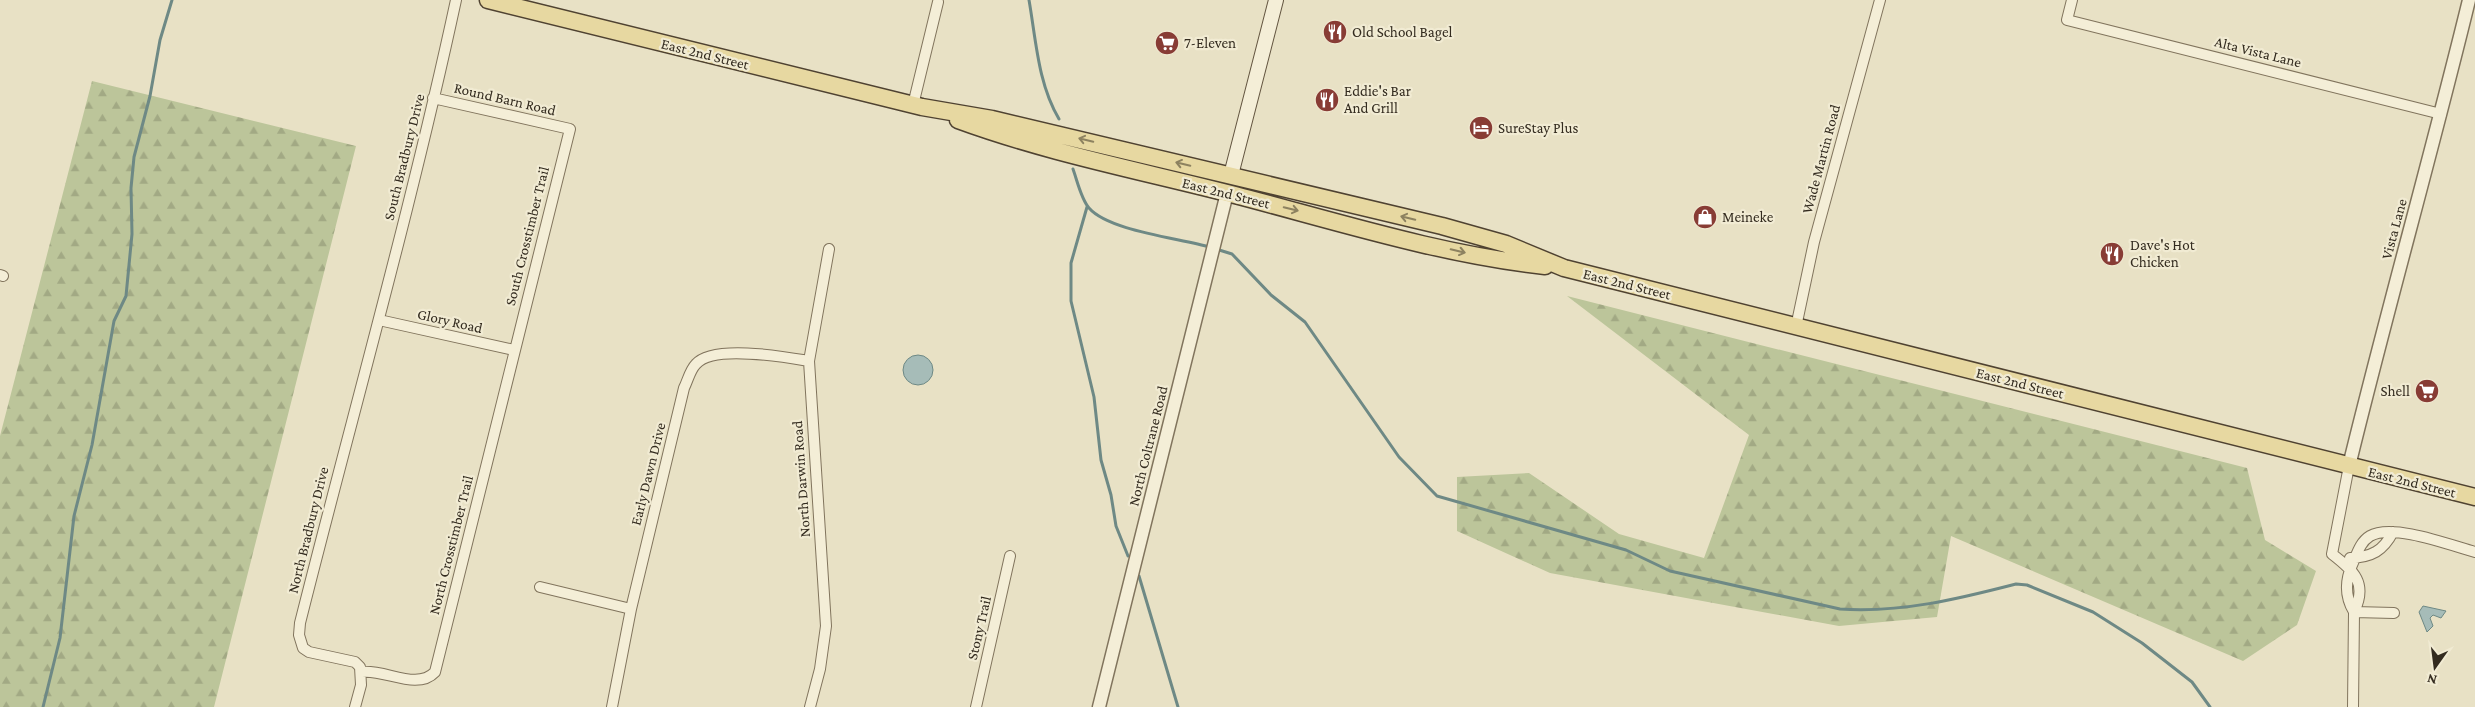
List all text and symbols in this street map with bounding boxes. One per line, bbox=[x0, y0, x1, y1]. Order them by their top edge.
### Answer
restaurant icon: Old School Bagel bbox=[1322, 19, 1348, 45]
place label: Old School Bagel bbox=[1352, 24, 1452, 41]
supermarket icon: 7-Eleven bbox=[1154, 30, 1180, 56]
street label: Alta Vista Lane bbox=[2213, 33, 2303, 71]
street label: East 2nd Street bbox=[659, 35, 752, 73]
place label: 7-Eleven bbox=[1184, 35, 1236, 51]
street label: Round Barn Road bbox=[453, 80, 558, 119]
place label: Eddie's Bar And Grill bbox=[1344, 83, 1412, 116]
restaurant icon: Eddie's Bar And Grill bbox=[1314, 87, 1340, 113]
street label: South Bradbury Drive bbox=[381, 92, 429, 222]
street label: Wade Martin Road bbox=[1799, 103, 1843, 215]
hotel icon: SureStay Plus bbox=[1468, 115, 1494, 141]
place label: SureStay Plus bbox=[1498, 120, 1579, 137]
one-way arrow bbox=[1079, 135, 1095, 144]
one-way arrow bbox=[1176, 159, 1192, 168]
street label: South Crosstimber Trail bbox=[502, 165, 552, 307]
street label: East 2nd Street bbox=[1180, 174, 1273, 212]
street label: Vista Lane bbox=[2378, 197, 2410, 261]
shop icon: Meineke bbox=[1692, 204, 1718, 230]
one-way arrow bbox=[1282, 205, 1298, 214]
place label: Meineke bbox=[1722, 209, 1774, 225]
one-way arrow bbox=[1400, 213, 1416, 222]
place label: Dave's Hot Chicken bbox=[2130, 237, 2196, 270]
restaurant icon: Dave's Hot Chicken bbox=[2099, 241, 2125, 267]
one-way arrow bbox=[1450, 247, 1466, 256]
street label: East 2nd Street bbox=[1581, 265, 1674, 303]
street label: Glory Road bbox=[416, 306, 484, 337]
street label: East 2nd Street bbox=[1974, 364, 2067, 402]
supermarket icon: Shell bbox=[2414, 378, 2440, 404]
place label: Shell bbox=[2380, 383, 2410, 399]
street label: North Coltrane Road bbox=[1125, 384, 1171, 508]
street label: North Darwin Road bbox=[789, 420, 813, 538]
street label: Early Dawn Drive bbox=[627, 421, 670, 527]
street label: East 2nd Street bbox=[2366, 463, 2459, 501]
street label: North Bradbury Drive bbox=[285, 465, 333, 595]
street label: North Crosstimber Trail bbox=[426, 474, 476, 616]
street label: Stony Trail bbox=[964, 594, 995, 662]
north arrow bbox=[2410, 642, 2460, 692]
text: N bbox=[2425, 671, 2438, 689]

